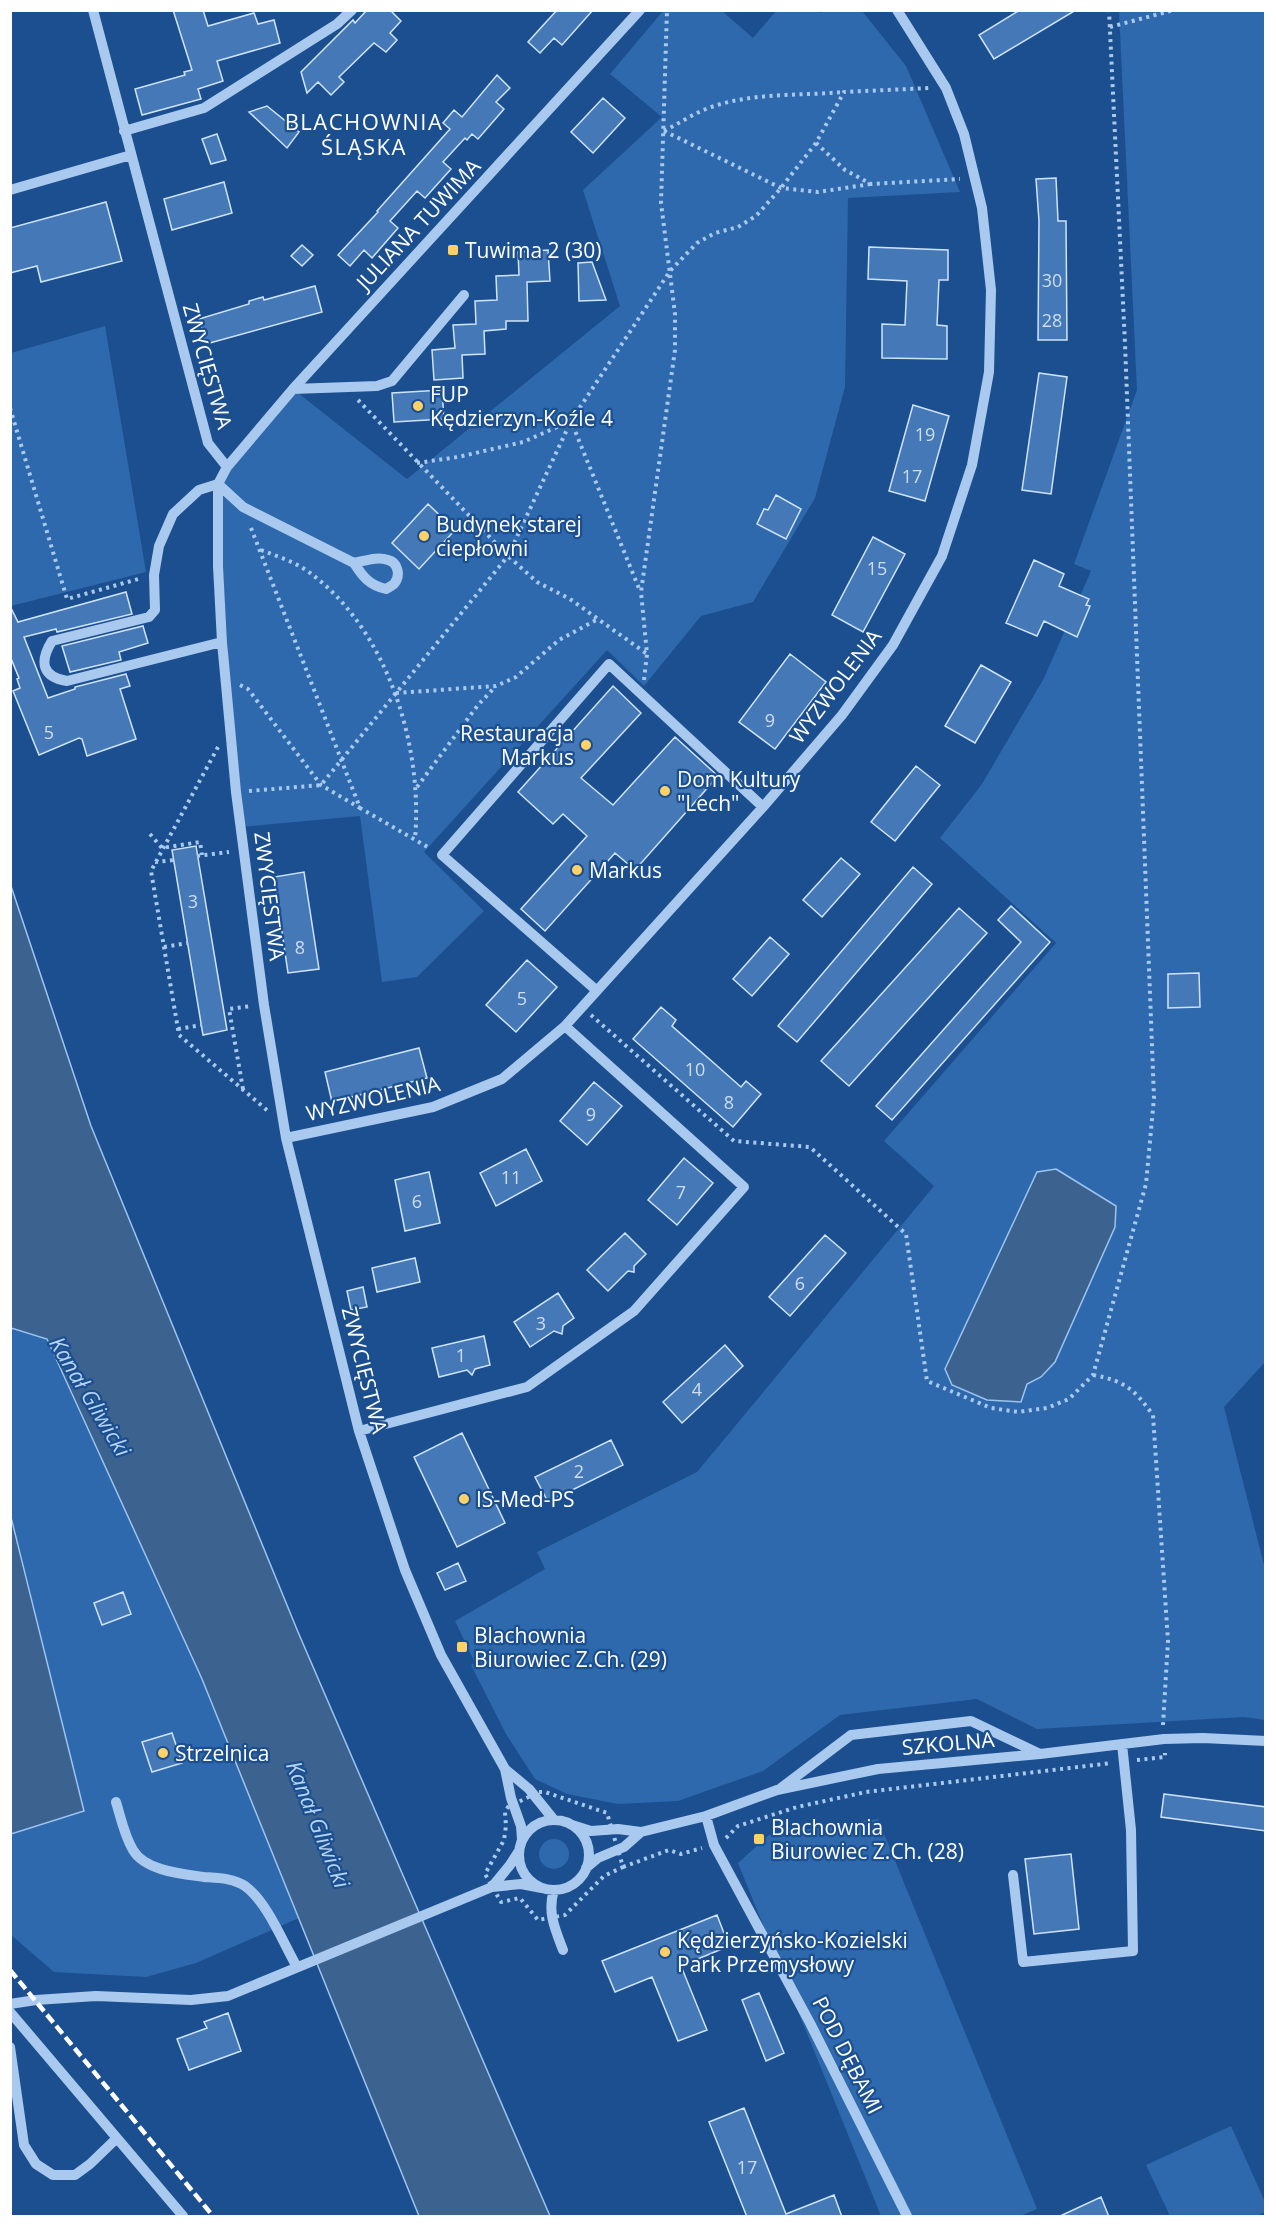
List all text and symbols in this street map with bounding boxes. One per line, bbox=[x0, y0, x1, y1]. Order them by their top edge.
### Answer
district label: BLACHOWNIA ŚLĄSKA bbox=[285, 106, 443, 161]
street label: JULIANA TUWIMA bbox=[348, 152, 487, 297]
place label: Tuwima 2 (30) bbox=[465, 236, 601, 264]
marker: Tuwima 2 (30) bbox=[446, 243, 460, 257]
house number: 30 bbox=[1042, 268, 1062, 292]
street label: ZWYCIĘSTWA bbox=[177, 300, 240, 433]
house number: 28 bbox=[1042, 308, 1062, 332]
place label: FUP Kędzierzyn-Koźle 4 bbox=[430, 380, 613, 432]
marker: FUP Kędzierzyn-Koźle 4 bbox=[411, 399, 425, 413]
house number: 19 bbox=[915, 422, 935, 446]
house number: 17 bbox=[902, 464, 922, 488]
place label: Budynek starej ciepłowni bbox=[436, 510, 582, 562]
marker: Budynek starej ciepłowni bbox=[417, 529, 431, 543]
house number: 15 bbox=[867, 556, 887, 580]
street label: WYZWOLENIA bbox=[783, 623, 888, 749]
house number: 9 bbox=[765, 708, 775, 732]
place label: Restauracja Markus bbox=[460, 719, 574, 771]
house number: 5 bbox=[44, 720, 54, 744]
marker: Restauracja Markus bbox=[579, 738, 593, 752]
place label: Dom Kultury "Lech" bbox=[677, 765, 801, 817]
marker: Dom Kultury "Lech" bbox=[658, 784, 672, 798]
street label: ZWYCIĘSTWA bbox=[248, 830, 292, 963]
place label: Markus bbox=[589, 856, 662, 884]
marker: Markus bbox=[570, 863, 584, 877]
house number: 3 bbox=[188, 889, 198, 913]
house number: 8 bbox=[295, 935, 305, 959]
house number: 5 bbox=[517, 986, 527, 1010]
house number: 10 bbox=[685, 1057, 705, 1081]
street label: WYZWOLENIA bbox=[303, 1069, 443, 1127]
house number: 8 bbox=[724, 1090, 734, 1114]
house number: 9 bbox=[586, 1102, 596, 1126]
house number: 11 bbox=[501, 1165, 521, 1189]
house number: 7 bbox=[676, 1180, 686, 1204]
house number: 6 bbox=[412, 1189, 422, 1213]
house number: 6 bbox=[795, 1271, 805, 1295]
street label: ZWYCIĘSTWA bbox=[336, 1304, 394, 1437]
house number: 3 bbox=[536, 1311, 546, 1335]
water label: Kanał Gliwicki bbox=[43, 1331, 139, 1462]
house number: 1 bbox=[456, 1343, 466, 1367]
house number: 4 bbox=[692, 1377, 702, 1401]
house number: 2 bbox=[574, 1459, 584, 1483]
place label: IS-Med-PS bbox=[476, 1485, 575, 1513]
marker: IS-Med-PS bbox=[457, 1492, 471, 1506]
place label: Blachownia Biurowiec Z.Ch. (29) bbox=[474, 1621, 667, 1673]
marker: Blachownia Biurowiec Z.Ch. (29) bbox=[455, 1640, 469, 1654]
street label: SZKOLNA bbox=[901, 1725, 996, 1761]
place label: Strzelnica bbox=[175, 1739, 269, 1767]
marker: Strzelnica bbox=[156, 1746, 170, 1760]
water label: Kanał Gliwicki bbox=[280, 1756, 358, 1893]
place label: Blachownia Biurowiec Z.Ch. (28) bbox=[771, 1813, 964, 1865]
marker: Blachownia Biurowiec Z.Ch. (28) bbox=[752, 1832, 766, 1846]
place label: Kędzierzyńsko-Kozielski Park Przemysłowy bbox=[677, 1926, 908, 1978]
marker: Kędzierzyńsko-Kozielski Park Przemysłowy bbox=[658, 1945, 672, 1959]
street label: POD DĘBAMI bbox=[806, 1992, 890, 2118]
house number: 17 bbox=[737, 2155, 757, 2179]

